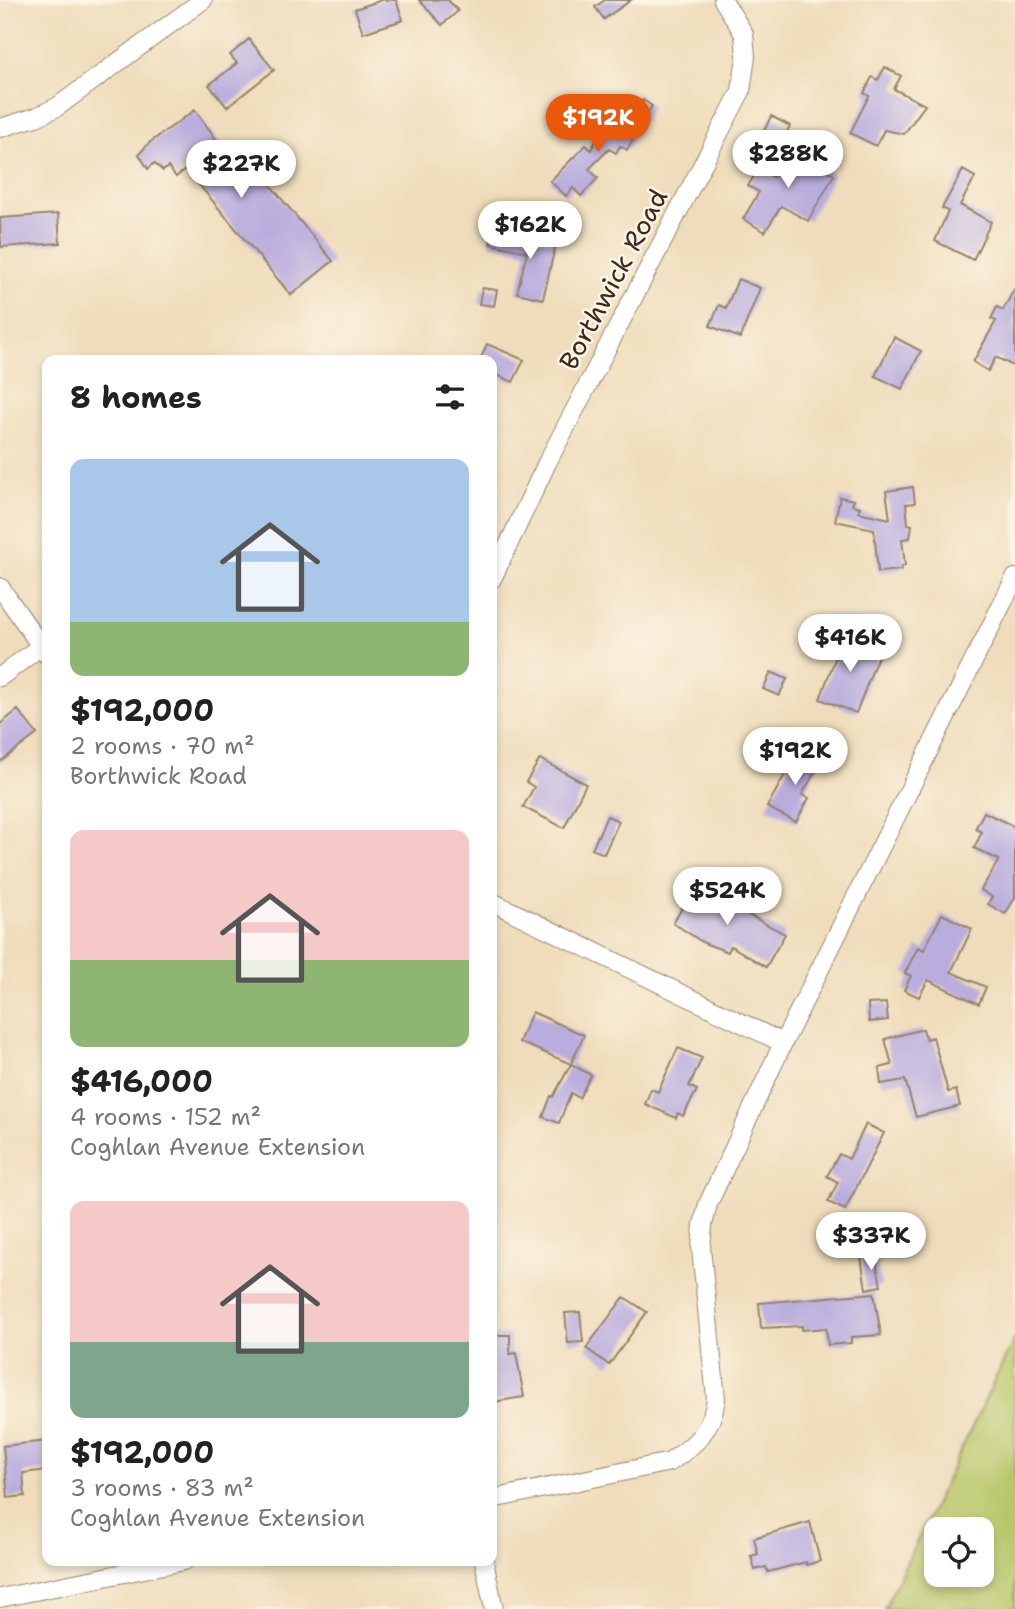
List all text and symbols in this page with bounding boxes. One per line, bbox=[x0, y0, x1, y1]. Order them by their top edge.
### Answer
pin: $192K bbox=[549, 94, 647, 154]
text: $192K bbox=[562, 102, 634, 132]
pin: $288K bbox=[739, 130, 837, 190]
text: $288K bbox=[748, 138, 828, 168]
pin: $227K bbox=[192, 140, 290, 200]
text: $227K bbox=[202, 148, 280, 178]
street label: Borthwick Road bbox=[551, 183, 675, 375]
pin: $162K bbox=[481, 202, 579, 261]
text: $162K bbox=[494, 209, 566, 239]
text: 8 homes bbox=[70, 377, 202, 418]
icon: filters bbox=[431, 378, 469, 416]
icon: home bbox=[207, 504, 333, 630]
pin: $416K bbox=[801, 614, 899, 674]
text: $416K bbox=[814, 622, 886, 652]
text: $192,000 bbox=[70, 690, 214, 731]
pin: $192K bbox=[746, 728, 844, 787]
text: 2 rooms · 70 m² bbox=[70, 731, 255, 761]
text: $192K bbox=[759, 735, 831, 765]
text: Borthwick Road bbox=[70, 761, 247, 791]
pin: $524K bbox=[678, 867, 776, 927]
icon: home bbox=[207, 875, 333, 1001]
text: $524K bbox=[689, 875, 765, 905]
text: $416,000 bbox=[70, 1061, 213, 1102]
text: 4 rooms · 152 m² bbox=[70, 1102, 261, 1132]
text: Coghlan Avenue Extension bbox=[70, 1132, 365, 1162]
pin: $337K bbox=[822, 1212, 920, 1272]
text: $337K bbox=[832, 1220, 910, 1250]
icon: home bbox=[207, 1246, 333, 1372]
text: $192,000 bbox=[70, 1432, 214, 1473]
text: 3 rooms · 83 m² bbox=[70, 1473, 254, 1503]
text: Coghlan Avenue Extension bbox=[70, 1503, 365, 1533]
map controls bbox=[924, 1517, 994, 1587]
button: locate bbox=[924, 1517, 994, 1587]

